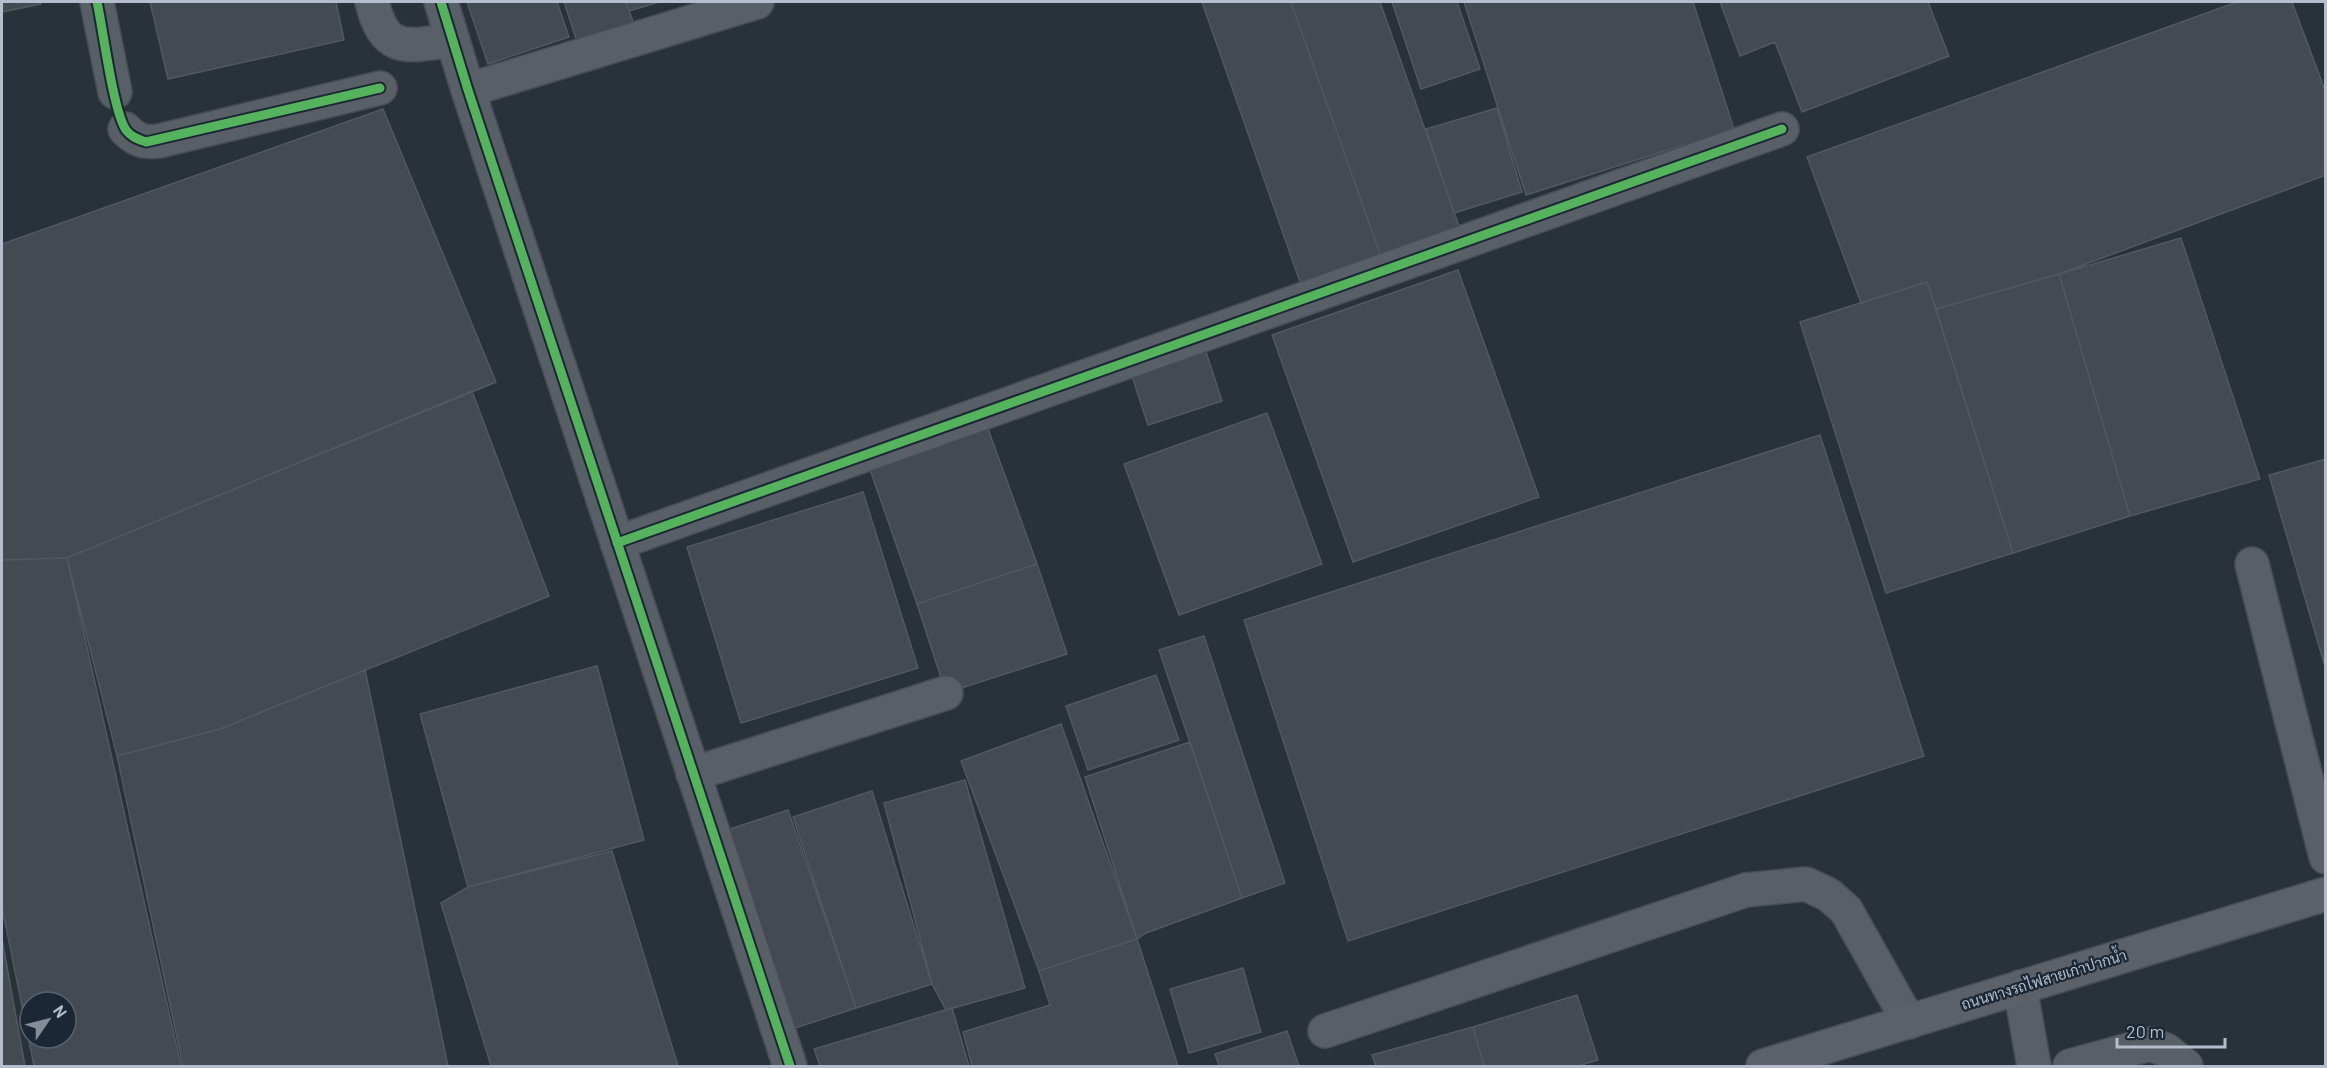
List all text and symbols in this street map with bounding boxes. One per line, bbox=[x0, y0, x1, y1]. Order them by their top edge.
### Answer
street label: ถนนทางรถไฟสายเก่าปากน้ำ bbox=[1958, 942, 2129, 1013]
north arrow bbox=[18, 990, 78, 1050]
text: N bbox=[50, 1001, 72, 1021]
scale bar bbox=[2117, 1011, 2225, 1049]
text: 20 m bbox=[2126, 1020, 2164, 1042]

